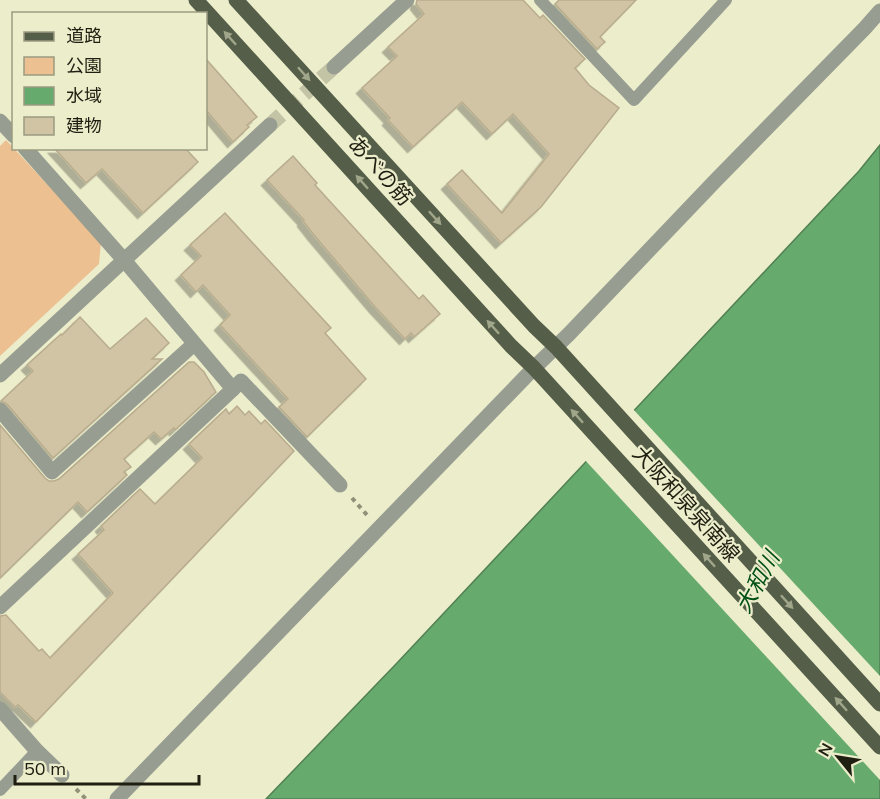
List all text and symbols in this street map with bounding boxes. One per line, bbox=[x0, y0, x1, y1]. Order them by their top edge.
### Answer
legend bbox=[12, 12, 207, 150]
text: 道路 bbox=[66, 24, 102, 47]
one-way arrow bbox=[224, 31, 237, 46]
text: 公園 bbox=[66, 54, 102, 77]
one-way arrow bbox=[296, 67, 310, 81]
text: 水域 bbox=[66, 84, 102, 107]
text: 建物 bbox=[66, 114, 102, 137]
street label: あべの筋 bbox=[343, 130, 419, 210]
one-way arrow bbox=[355, 175, 369, 190]
one-way arrow bbox=[428, 210, 441, 225]
one-way arrow bbox=[486, 319, 500, 334]
one-way arrow bbox=[571, 409, 584, 424]
street label: 大阪和泉泉南線 bbox=[628, 440, 746, 567]
water label: 大和川 bbox=[729, 545, 786, 618]
one-way arrow bbox=[703, 553, 716, 568]
one-way arrow bbox=[780, 594, 793, 609]
one-way arrow bbox=[834, 697, 848, 711]
north arrow bbox=[808, 727, 868, 787]
text: N bbox=[813, 739, 837, 760]
scale bar bbox=[15, 748, 200, 786]
text: 50 m bbox=[24, 757, 66, 780]

